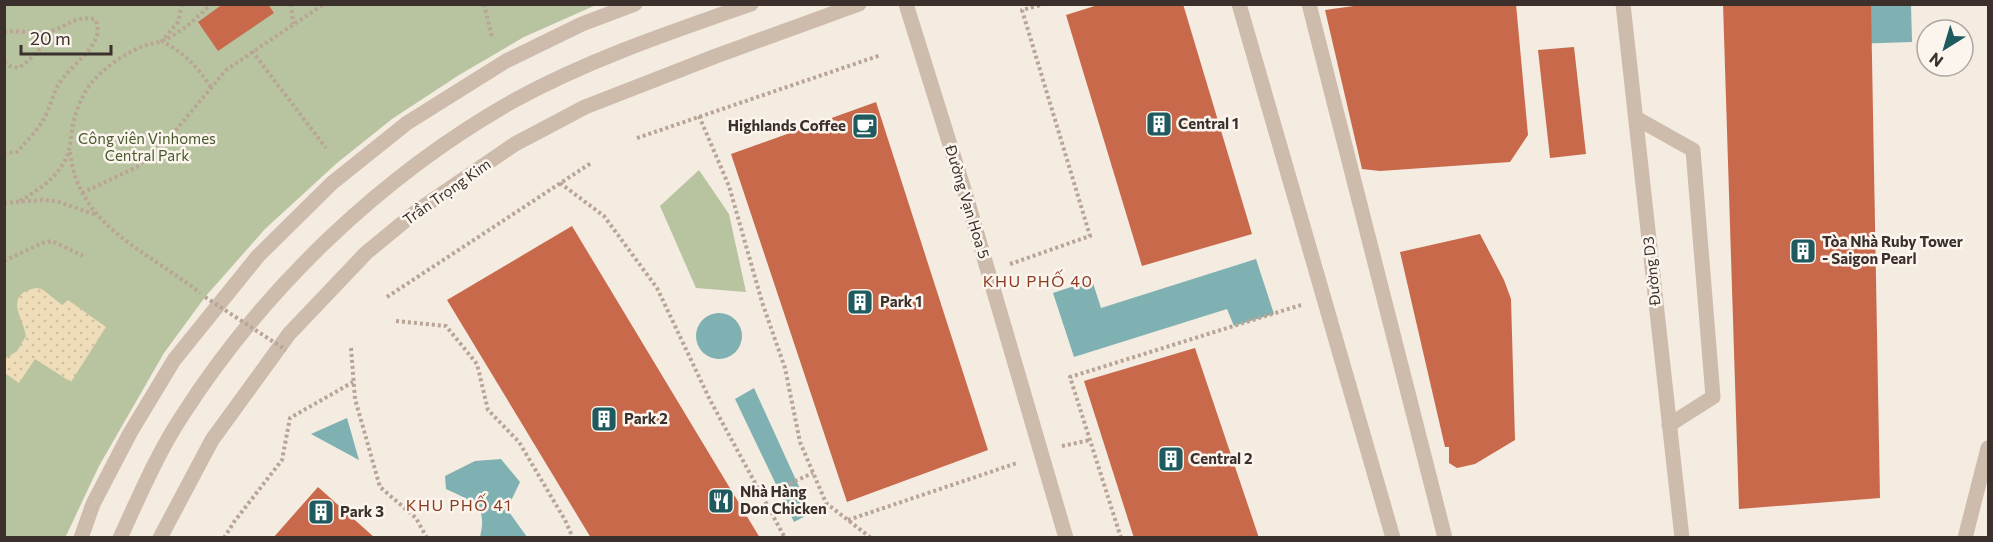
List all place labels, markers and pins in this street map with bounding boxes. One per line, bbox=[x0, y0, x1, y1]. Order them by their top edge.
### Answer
building icon: Central 1 bbox=[1144, 109, 1174, 139]
cafe icon: Highlands Coffee bbox=[850, 111, 880, 141]
place label: Central 1 bbox=[1178, 114, 1239, 132]
place label: Highlands Coffee bbox=[728, 116, 846, 134]
place label: Tòa Nhà Ruby Tower - Saigon Pearl bbox=[1822, 232, 1963, 267]
building icon: Tòa Nhà Ruby Tower - Saigon Pearl bbox=[1788, 236, 1818, 266]
building icon: Park 1 bbox=[845, 287, 875, 317]
place label: Park 1 bbox=[880, 292, 922, 310]
building icon: Park 2 bbox=[589, 404, 619, 434]
place label: Park 2 bbox=[624, 409, 668, 427]
building icon: Central 2 bbox=[1156, 444, 1186, 474]
place label: Central 2 bbox=[1190, 449, 1253, 467]
place label: Nhà Hàng Don Chicken bbox=[740, 482, 827, 517]
restaurant icon: Nhà Hàng Don Chicken bbox=[706, 486, 736, 516]
building icon: Park 3 bbox=[306, 497, 336, 527]
place label: Park 3 bbox=[340, 502, 384, 520]

